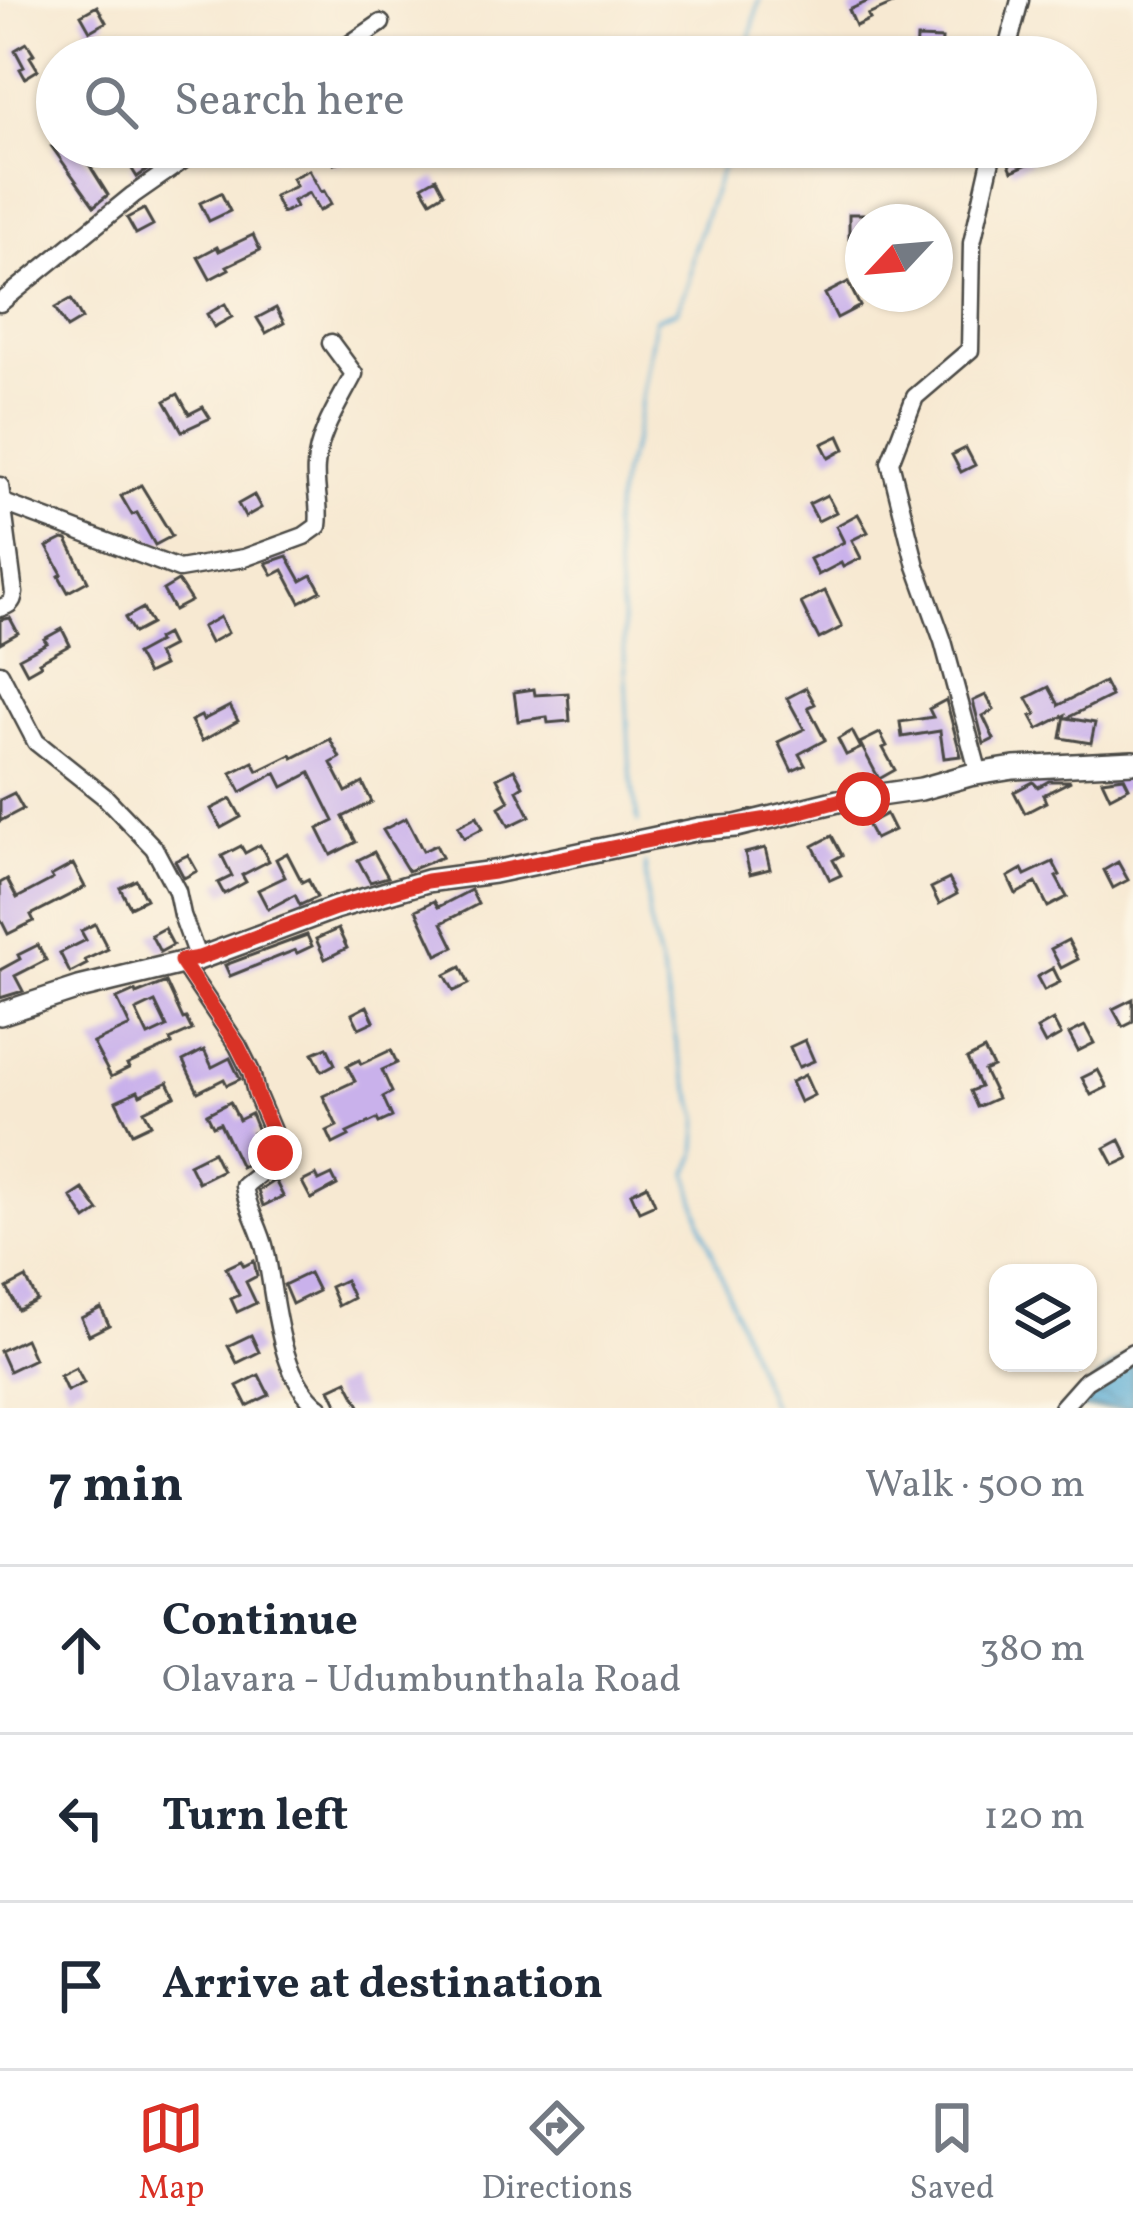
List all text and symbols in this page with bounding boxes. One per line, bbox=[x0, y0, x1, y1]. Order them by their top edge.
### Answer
search box bbox=[36, 36, 1097, 168]
icon: search bbox=[78, 69, 144, 135]
text: Search here bbox=[174, 71, 405, 134]
north arrow bbox=[845, 204, 953, 312]
route start bbox=[836, 772, 890, 826]
route end bbox=[248, 1126, 302, 1180]
map controls bbox=[989, 1264, 1097, 1372]
button: layers bbox=[989, 1264, 1097, 1372]
text: 7 min bbox=[48, 1451, 184, 1522]
text: Walk · 500 m bbox=[865, 1459, 1085, 1513]
text: Continue bbox=[162, 1591, 358, 1654]
icon: ahead bbox=[48, 1617, 114, 1683]
text: 380 m bbox=[979, 1623, 1085, 1677]
text: Olavara - Udumbunthala Road bbox=[162, 1654, 681, 1708]
icon: left bbox=[48, 1785, 114, 1851]
text: Turn left bbox=[162, 1786, 348, 1849]
text: 120 m bbox=[984, 1791, 1085, 1845]
icon: arrive bbox=[48, 1953, 114, 2019]
text: Arrive at destination bbox=[162, 1954, 603, 2017]
tab: Map bbox=[138, 2095, 205, 2213]
tab: Directions bbox=[481, 2095, 633, 2213]
tab: Saved bbox=[910, 2095, 995, 2213]

